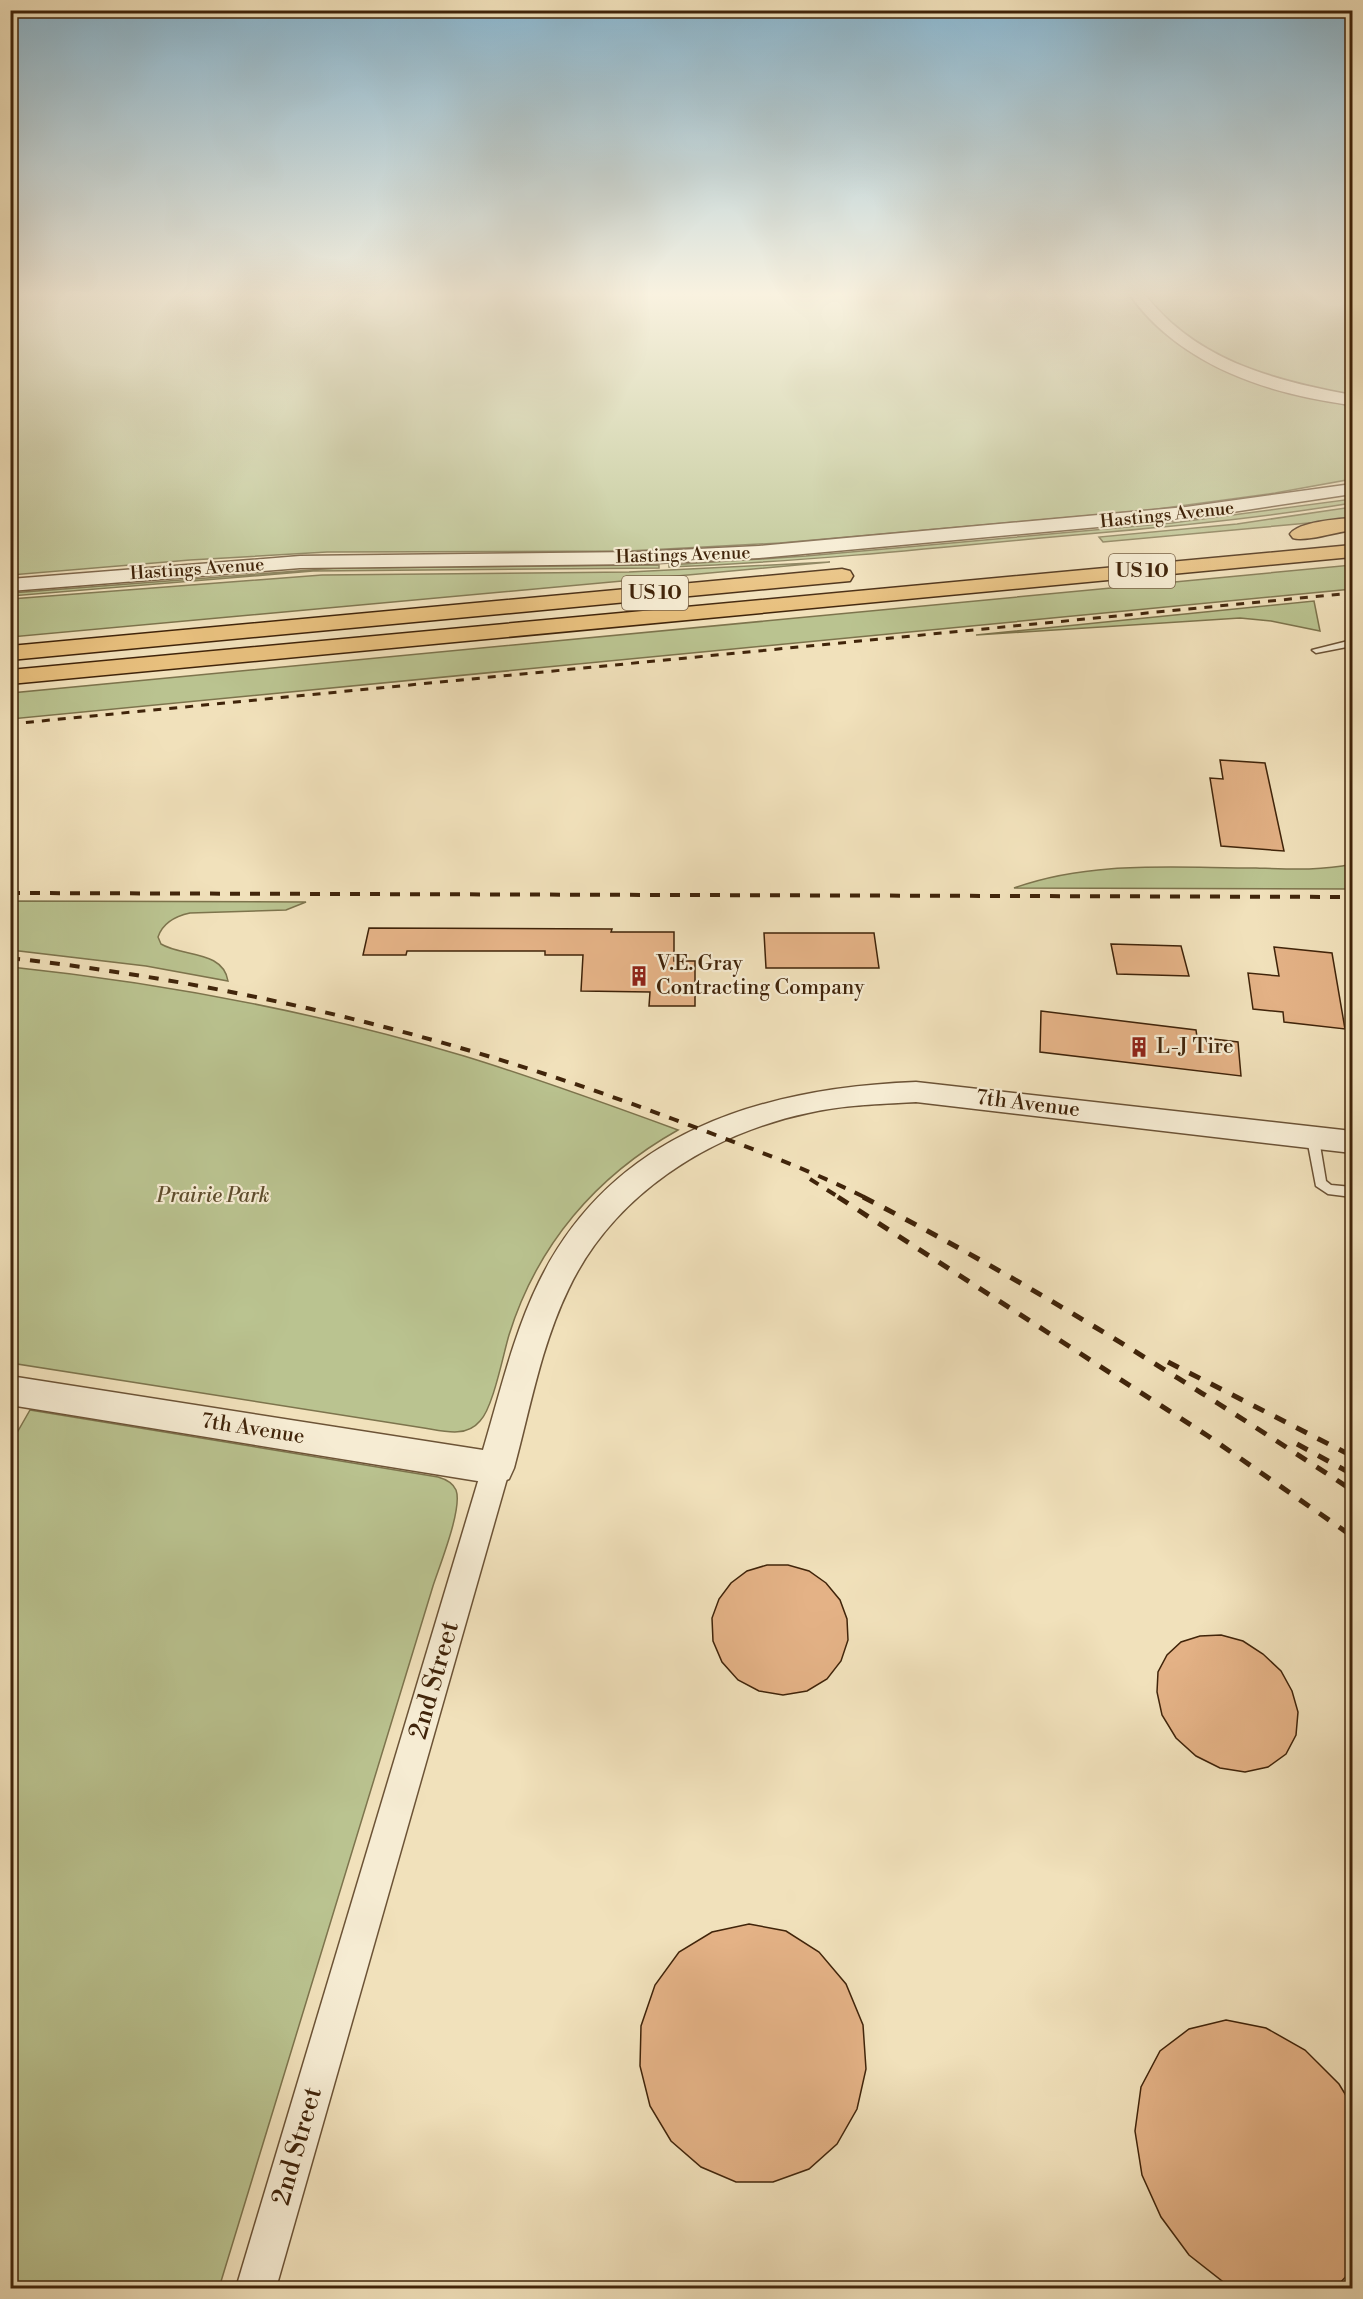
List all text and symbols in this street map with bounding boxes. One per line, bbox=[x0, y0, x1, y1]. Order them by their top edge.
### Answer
street label: Hastings Avenue bbox=[1099, 497, 1235, 533]
street label: Hastings Avenue bbox=[615, 541, 751, 569]
street label: Hastings Avenue bbox=[129, 553, 265, 585]
road number: US 10 bbox=[1109, 554, 1175, 588]
road number: US 10 bbox=[622, 576, 688, 610]
place label: V.E. Gray Contracting Company bbox=[655, 951, 865, 1001]
building icon: V.E. Gray Contracting Company bbox=[627, 964, 651, 988]
place label: L-J Tire bbox=[1156, 1034, 1234, 1060]
building icon: L-J Tire bbox=[1127, 1035, 1151, 1059]
street label: 7th Avenue bbox=[975, 1085, 1081, 1123]
park label: Prairie Park bbox=[156, 1183, 269, 1209]
street label: 7th Avenue bbox=[199, 1408, 307, 1450]
street label: 2nd Street bbox=[402, 1617, 466, 1743]
street label: 2nd Street bbox=[265, 2083, 329, 2209]

